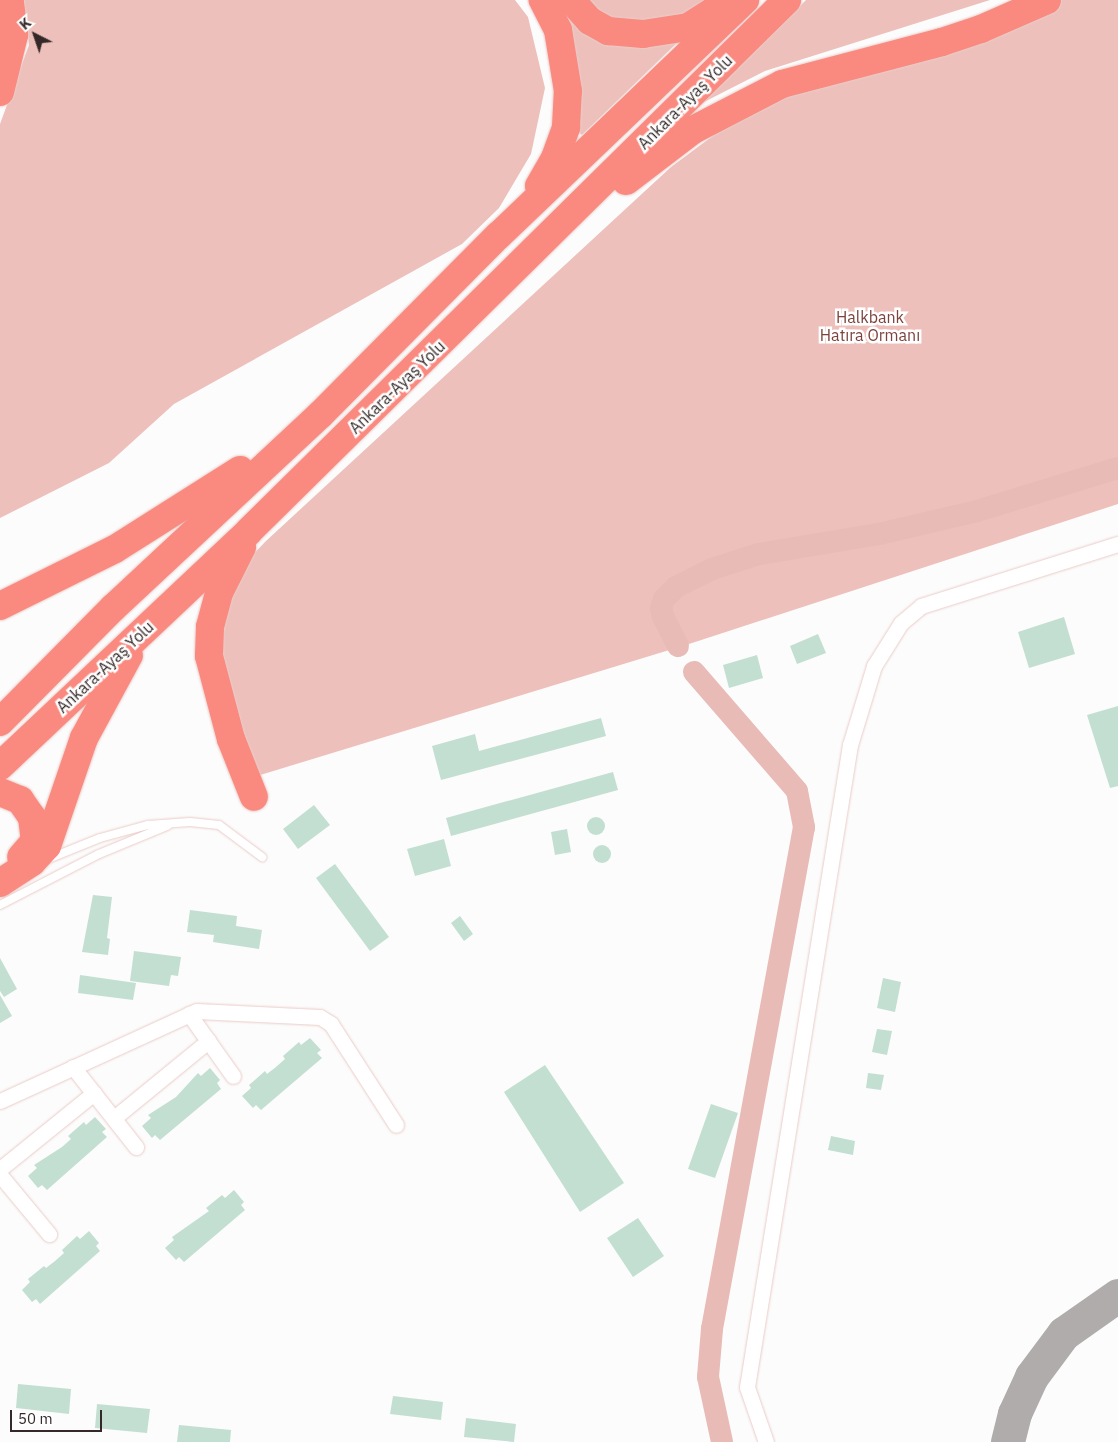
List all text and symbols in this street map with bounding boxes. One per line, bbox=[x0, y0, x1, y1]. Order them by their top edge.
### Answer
north arrow bbox=[10, 10, 60, 60]
text: K bbox=[16, 14, 35, 34]
street label: Ankara-Ayaş Yolu bbox=[634, 51, 736, 153]
park label: Halkbank Hatıra Ormanı bbox=[820, 307, 920, 345]
street label: Ankara-Ayaş Yolu bbox=[345, 336, 449, 438]
street label: Ankara-Ayaş Yolu bbox=[53, 617, 157, 717]
scale bar bbox=[12, 1400, 105, 1432]
text: 50 m bbox=[18, 1409, 53, 1428]

